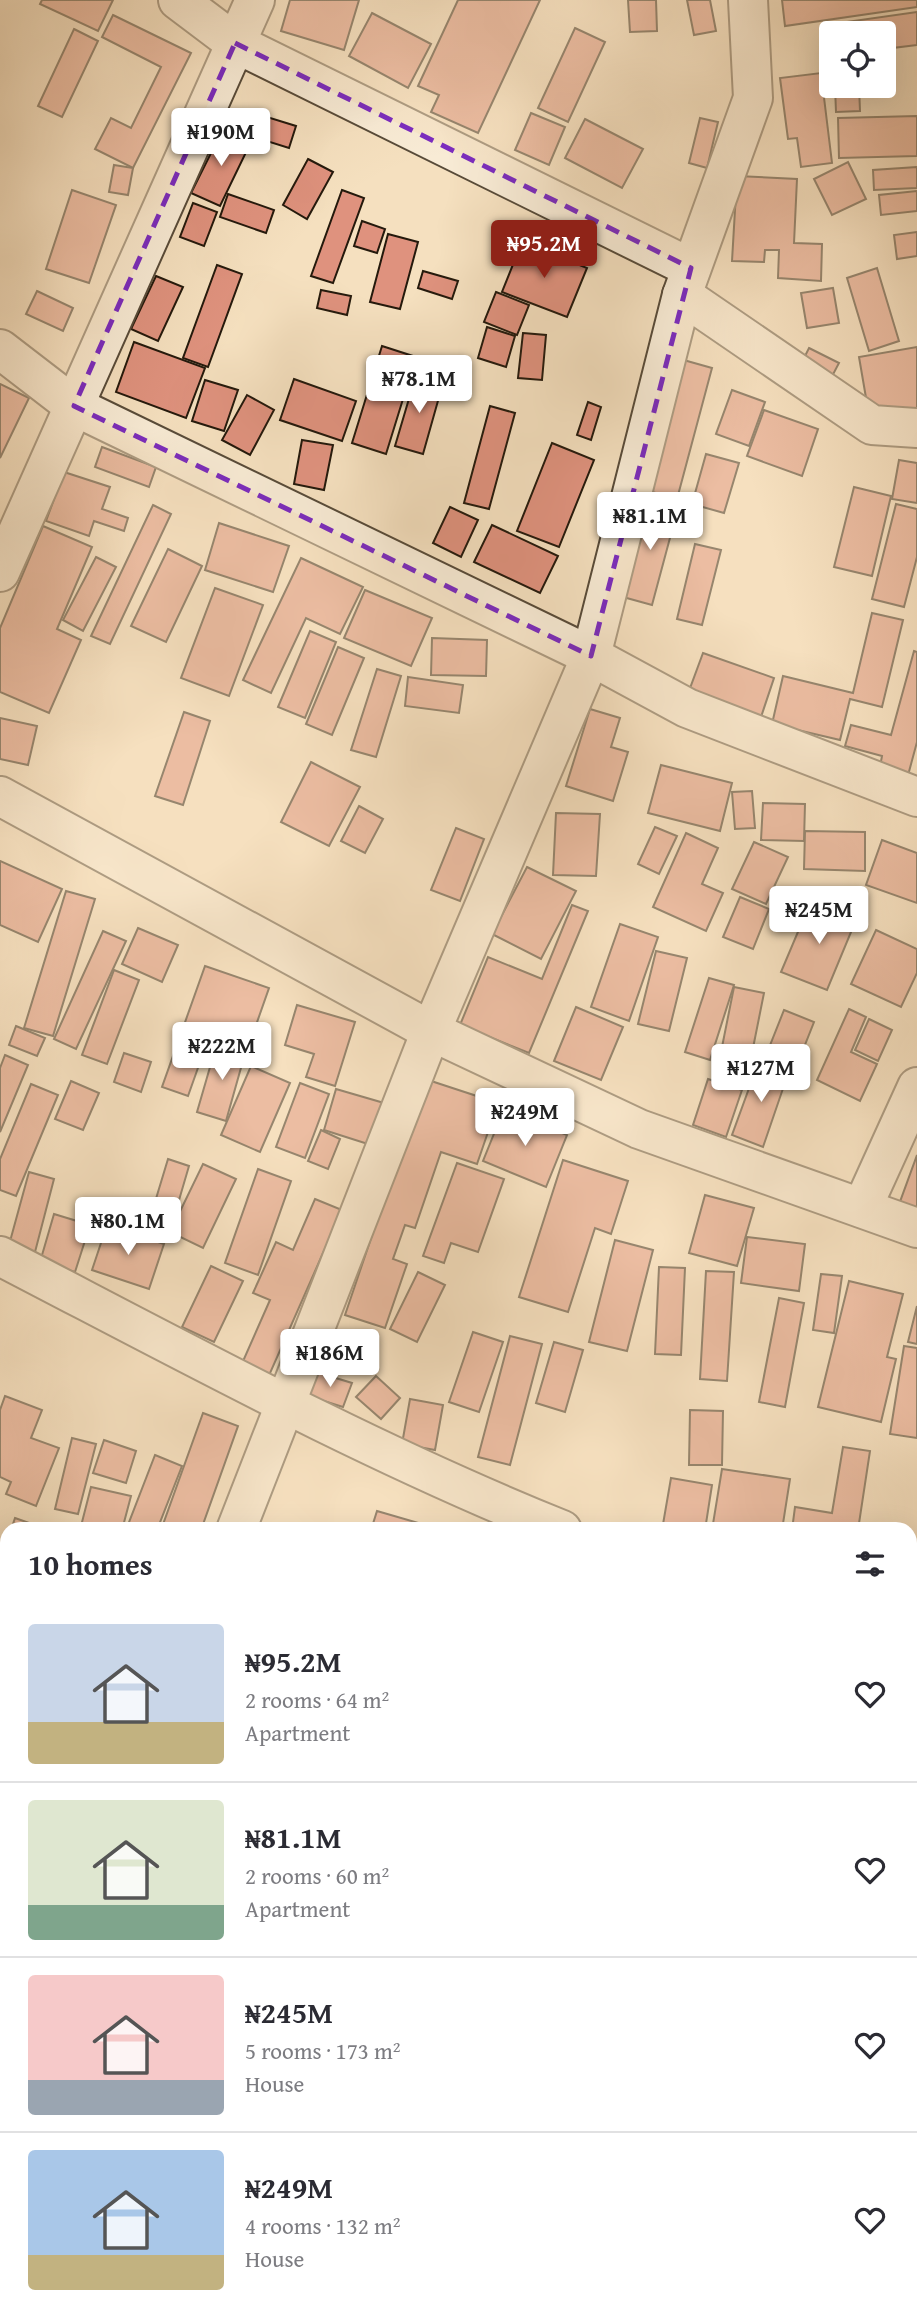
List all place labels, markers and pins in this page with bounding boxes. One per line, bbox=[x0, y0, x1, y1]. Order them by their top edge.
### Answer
pin: ₦190M bbox=[172, 108, 270, 168]
pin: ₦95.2M bbox=[487, 220, 601, 280]
pin: ₦78.1M bbox=[362, 356, 476, 415]
pin: ₦81.1M bbox=[593, 492, 707, 552]
pin: ₦245M bbox=[770, 886, 868, 946]
pin: ₦222M bbox=[173, 1023, 271, 1082]
pin: ₦127M bbox=[712, 1044, 810, 1104]
pin: ₦249M bbox=[476, 1088, 574, 1148]
pin: ₦80.1M bbox=[71, 1198, 185, 1257]
pin: ₦186M bbox=[281, 1330, 379, 1389]

